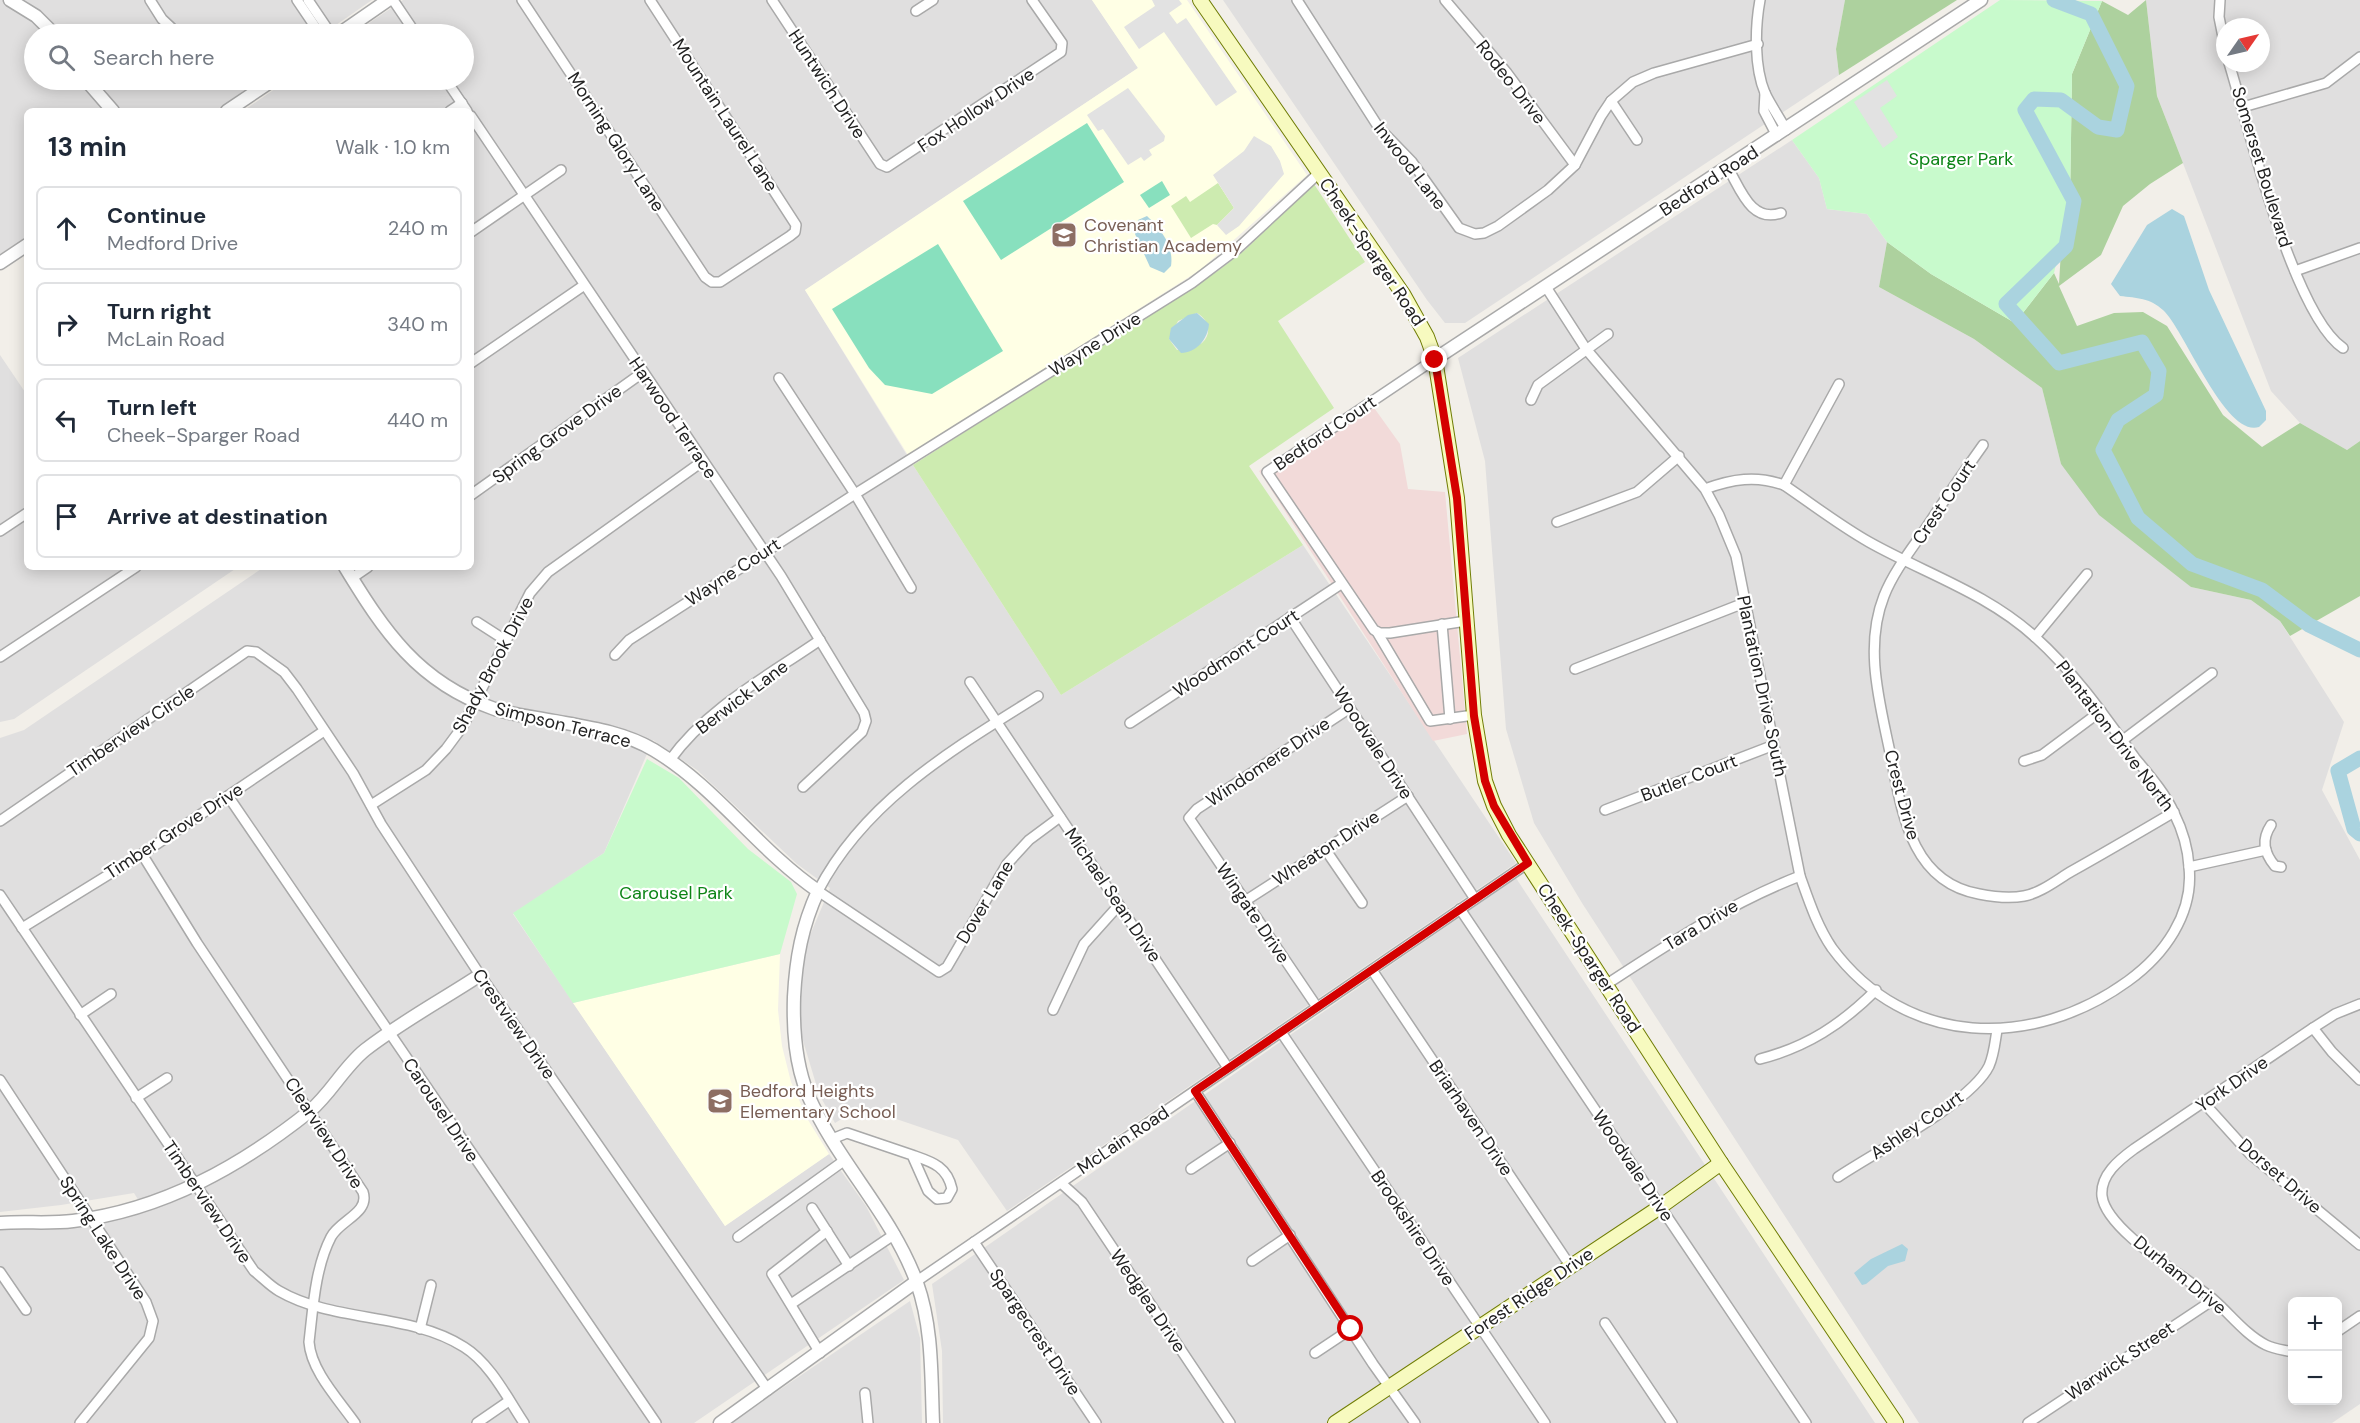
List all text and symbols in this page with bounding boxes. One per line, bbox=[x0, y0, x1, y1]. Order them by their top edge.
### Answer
north arrow bbox=[2216, 18, 2270, 72]
search box bbox=[24, 24, 474, 90]
street label: Huntwich Drive bbox=[783, 25, 871, 143]
street label: Mountain Laurel Lane bbox=[667, 34, 783, 196]
street label: Rodeo Drive bbox=[1471, 35, 1551, 129]
icon: search bbox=[45, 41, 78, 74]
text: Search here bbox=[93, 43, 214, 72]
street label: Fox Hollow Drive bbox=[913, 62, 1039, 158]
street label: Morning Glory Lane bbox=[562, 68, 670, 216]
street label: Somerset Boulevard bbox=[2226, 84, 2298, 250]
street label: Inwood Lane bbox=[1368, 117, 1452, 215]
text: 13 min bbox=[48, 130, 127, 164]
text: Walk · 1.0 km bbox=[335, 134, 450, 160]
street label: Bedford Road bbox=[1655, 140, 1763, 222]
park label: Sparger Park bbox=[1909, 147, 2013, 171]
street label: Cheek-Sparger Road bbox=[1313, 173, 1431, 331]
text: Continue bbox=[107, 201, 206, 230]
icon: ahead bbox=[50, 212, 83, 245]
place label: Covenant Christian Academy bbox=[1084, 213, 1242, 258]
text: 240 m bbox=[388, 215, 448, 241]
school or university icon: Covenant Christian Academy bbox=[1049, 220, 1079, 250]
text: Medford Drive bbox=[107, 230, 238, 256]
text: Turn right bbox=[107, 297, 212, 326]
street label: Wayne Drive bbox=[1045, 306, 1145, 382]
icon: right bbox=[50, 308, 83, 341]
text: 340 m bbox=[387, 311, 448, 337]
text: McLain Road bbox=[107, 326, 225, 352]
route end bbox=[1421, 346, 1447, 372]
street label: Harwood Terrace bbox=[623, 352, 723, 484]
street label: Spring Grove Drive bbox=[487, 379, 627, 489]
street label: Bedford Court bbox=[1269, 390, 1381, 476]
text: Turn left bbox=[107, 393, 197, 422]
icon: left bbox=[50, 404, 83, 437]
text: 440 m bbox=[387, 407, 448, 433]
text: Cheek-Sparger Road bbox=[107, 422, 300, 448]
street label: Crest Court bbox=[1907, 455, 1981, 549]
icon: arrive bbox=[50, 500, 83, 533]
text: Arrive at destination bbox=[107, 502, 328, 531]
street label: Wayne Court bbox=[681, 532, 785, 612]
street label: Shady Brook Drive bbox=[447, 592, 539, 738]
street label: Plantation Drive South bbox=[1731, 593, 1793, 779]
street label: Woodmont Court bbox=[1168, 603, 1304, 703]
street label: Berwick Lane bbox=[691, 654, 793, 740]
street label: Plantation Drive North bbox=[2050, 656, 2180, 816]
street label: Timberview Circle bbox=[63, 679, 199, 783]
street label: Woodvale Drive bbox=[1328, 682, 1418, 804]
street label: Simpson Terrace bbox=[493, 697, 633, 753]
street label: Windomere Drive bbox=[1201, 712, 1335, 812]
street label: Crest Drive bbox=[1878, 747, 1926, 843]
street label: Butler Court bbox=[1637, 749, 1741, 807]
street label: Timber Grove Drive bbox=[100, 777, 248, 885]
street label: Wheaton Drive bbox=[1268, 805, 1384, 891]
street label: Michael Sean Drive bbox=[1059, 823, 1167, 967]
street label: Dover Lane bbox=[951, 856, 1019, 948]
street label: Wingate Drive bbox=[1211, 858, 1295, 968]
street label: Cheek-Sparger Road bbox=[1532, 879, 1646, 1037]
park label: Carousel Park bbox=[619, 881, 733, 905]
street label: Tara Drive bbox=[1659, 893, 1743, 957]
street label: Crestview Drive bbox=[467, 964, 561, 1084]
street label: York Drive bbox=[2191, 1050, 2273, 1118]
street label: Carousel Drive bbox=[397, 1053, 485, 1167]
street label: Briarhaven Drive bbox=[1423, 1055, 1519, 1181]
street label: Clearview Drive bbox=[279, 1073, 369, 1193]
place label: Bedford Heights Elementary School bbox=[740, 1079, 896, 1124]
street label: Ashley Court bbox=[1866, 1085, 1968, 1165]
school or university icon: Bedford Heights Elementary School bbox=[705, 1086, 735, 1116]
street label: McLain Road bbox=[1072, 1100, 1174, 1180]
street label: Woodvale Drive bbox=[1587, 1106, 1679, 1226]
street label: Dorset Drive bbox=[2233, 1133, 2327, 1219]
street label: Timberview Drive bbox=[157, 1136, 257, 1268]
street label: Brookshire Drive bbox=[1365, 1165, 1461, 1291]
street label: Spring Lake Drive bbox=[54, 1171, 152, 1305]
street label: Durham Drive bbox=[2129, 1230, 2231, 1320]
street label: Forest Ridge Drive bbox=[1460, 1242, 1598, 1346]
street label: Wedglea Drive bbox=[1105, 1245, 1191, 1357]
street label: Spargecrest Drive bbox=[984, 1264, 1086, 1400]
map controls bbox=[2288, 1297, 2342, 1405]
button: + bbox=[2288, 1297, 2342, 1351]
route start bbox=[1337, 1315, 1363, 1341]
street label: Warwick Street bbox=[2061, 1316, 2179, 1406]
button: − bbox=[2288, 1351, 2342, 1405]

